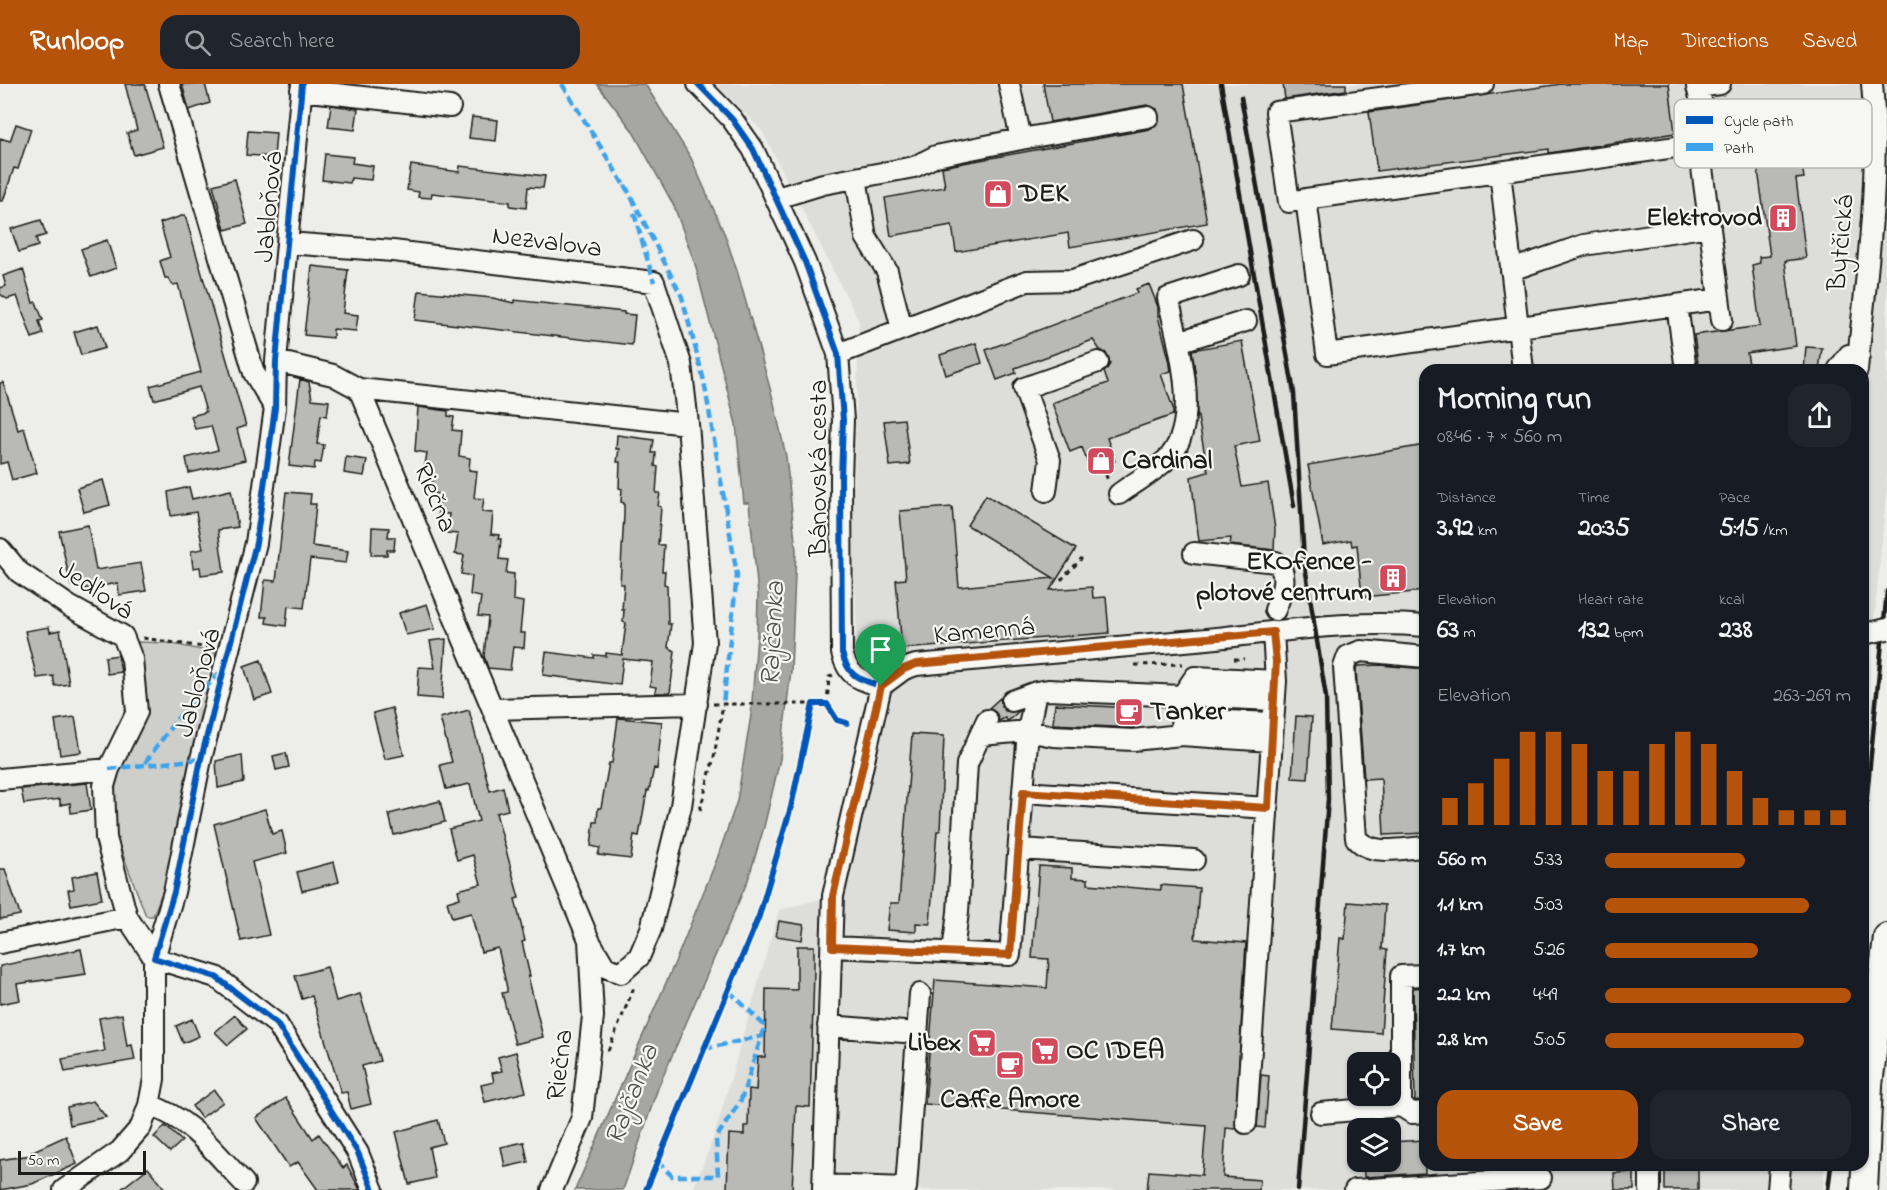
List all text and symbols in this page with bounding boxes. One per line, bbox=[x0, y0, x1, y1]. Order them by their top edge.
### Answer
search box bbox=[160, 15, 580, 69]
text: Runloop bbox=[30, 22, 124, 63]
icon: search bbox=[181, 26, 214, 59]
text: Search here bbox=[229, 26, 335, 58]
text: Map bbox=[1613, 27, 1649, 57]
text: Directions bbox=[1682, 27, 1769, 57]
text: Saved bbox=[1802, 27, 1857, 57]
legend bbox=[1674, 99, 1872, 168]
text: Cycle path bbox=[1724, 110, 1793, 134]
text: Path bbox=[1724, 137, 1754, 161]
street label: Jabloňová bbox=[246, 150, 294, 264]
place label: DEK bbox=[1017, 175, 1069, 214]
shop icon: DEK bbox=[982, 178, 1014, 210]
street label: Bytčická bbox=[1818, 193, 1866, 294]
place label: Elektrovod bbox=[1646, 199, 1763, 238]
building icon: Elektrovod bbox=[1767, 202, 1799, 234]
street label: Nezvalova bbox=[490, 217, 604, 269]
text: Morning run bbox=[1437, 376, 1591, 424]
street label: Bánovská cesta bbox=[800, 379, 839, 558]
button: share bbox=[1788, 384, 1851, 447]
text: 08:46 · 7 × 560 m bbox=[1437, 423, 1562, 452]
place label: Cardinal bbox=[1122, 442, 1212, 481]
shop icon: Cardinal bbox=[1085, 445, 1117, 477]
street label: Riečna bbox=[402, 457, 466, 539]
text: Distance bbox=[1437, 486, 1496, 510]
text: Time bbox=[1578, 486, 1610, 510]
text: Pace bbox=[1719, 486, 1750, 510]
text: 3.92 bbox=[1437, 510, 1474, 548]
text: 20:35 bbox=[1578, 510, 1630, 548]
text: 5:15 bbox=[1719, 510, 1759, 548]
text: km bbox=[1474, 519, 1497, 543]
text: /km bbox=[1759, 519, 1788, 543]
place label: EKOfence - plotové centrum bbox=[1196, 543, 1372, 613]
street label: Jedľová bbox=[49, 551, 141, 631]
building icon: EKOfence - plotové centrum bbox=[1377, 562, 1409, 594]
water label: Rajčanka bbox=[751, 580, 797, 687]
text: Elevation bbox=[1437, 588, 1496, 612]
text: Heart rate bbox=[1578, 588, 1644, 612]
text: kcal bbox=[1719, 588, 1744, 612]
street label: Kamenná bbox=[932, 608, 1036, 656]
text: 63 bbox=[1437, 612, 1459, 650]
text: 132 bbox=[1578, 612, 1610, 650]
text: 238 bbox=[1719, 612, 1752, 650]
text: m bbox=[1459, 621, 1476, 645]
text: bpm bbox=[1610, 621, 1644, 645]
street label: Jabloňová bbox=[166, 624, 232, 742]
pin bbox=[855, 624, 906, 686]
icon: arrive bbox=[864, 633, 897, 666]
text: Elevation bbox=[1437, 682, 1511, 711]
text: 263–269 m bbox=[1773, 682, 1851, 711]
place label: Tanker bbox=[1150, 693, 1226, 732]
cafe icon: Tanker bbox=[1113, 696, 1145, 728]
text: 560 m bbox=[1437, 846, 1486, 875]
text: 5:33 bbox=[1533, 846, 1563, 875]
text: 1.1 km bbox=[1437, 891, 1483, 920]
text: 5:03 bbox=[1533, 891, 1563, 920]
text: 1.7 km bbox=[1437, 936, 1485, 965]
text: 5:26 bbox=[1533, 936, 1565, 965]
text: 2.2 km bbox=[1437, 981, 1490, 1010]
text: 4:49 bbox=[1533, 981, 1557, 1010]
place label: Libex bbox=[908, 1024, 961, 1063]
text: 2.8 km bbox=[1437, 1026, 1488, 1055]
text: 5:05 bbox=[1533, 1026, 1566, 1055]
street label: Riečna bbox=[537, 1027, 585, 1103]
supermarket icon: Libex bbox=[966, 1027, 998, 1059]
place label: OC IDEA bbox=[1066, 1032, 1164, 1071]
supermarket icon: OC IDEA bbox=[1029, 1035, 1061, 1067]
water label: Rajčanka bbox=[595, 1038, 671, 1151]
cafe icon: Caffe Amore bbox=[994, 1049, 1026, 1081]
map controls bbox=[1347, 1052, 1401, 1172]
button: locate bbox=[1347, 1052, 1401, 1106]
place label: Caffe Amore bbox=[940, 1081, 1081, 1120]
button: Save bbox=[1437, 1090, 1638, 1159]
button: Share bbox=[1650, 1090, 1851, 1159]
button: layers bbox=[1347, 1118, 1401, 1172]
scale bar bbox=[18, 1148, 146, 1176]
text: 50 m bbox=[27, 1149, 59, 1173]

